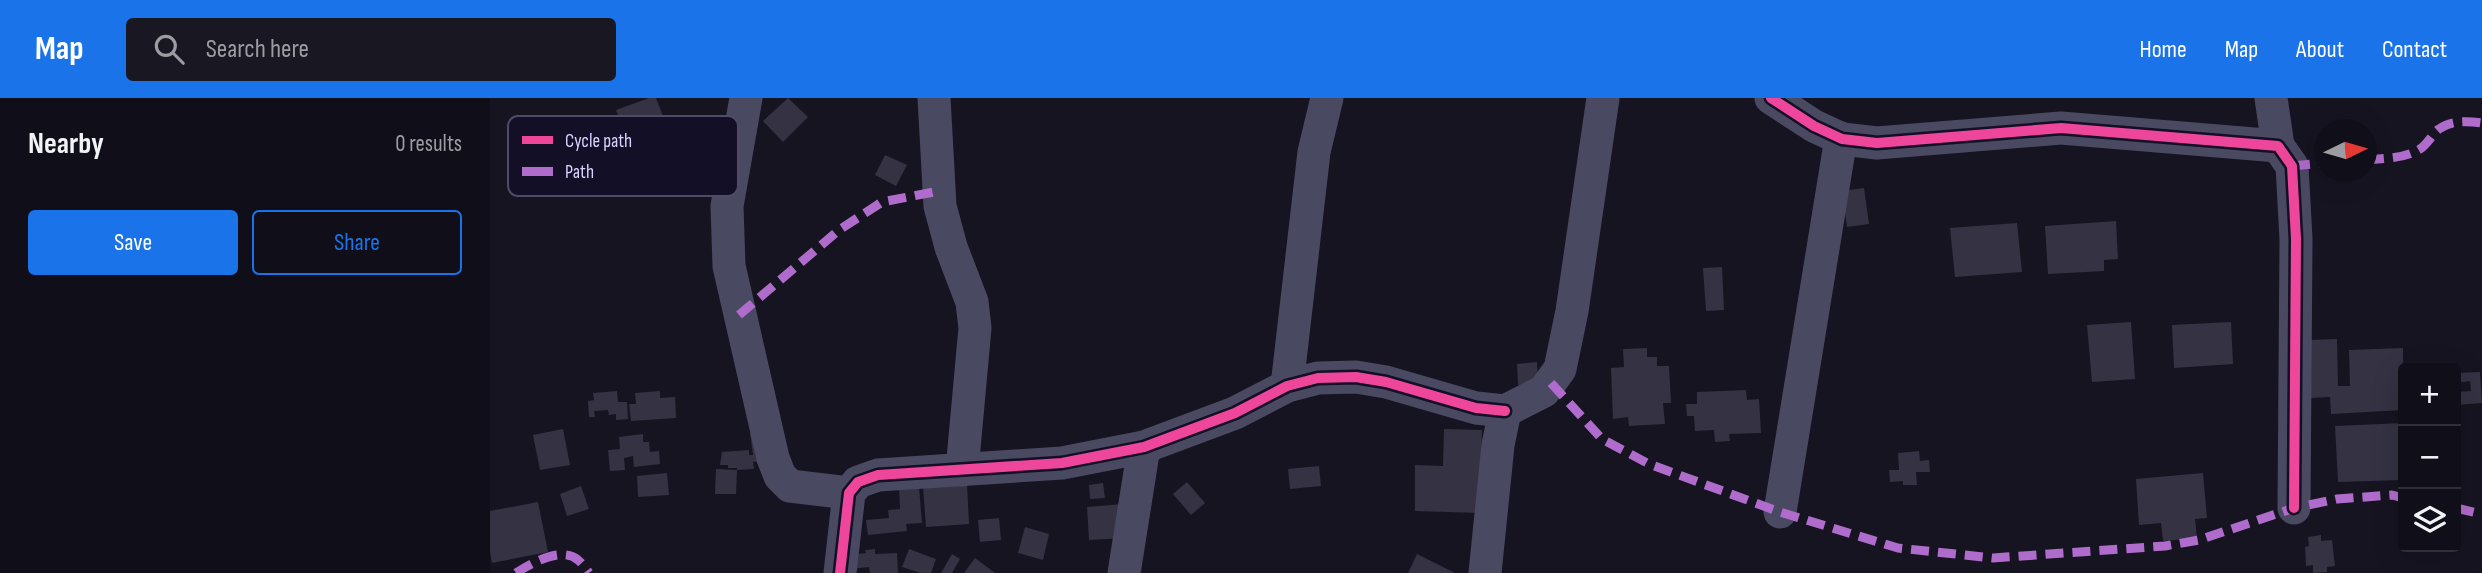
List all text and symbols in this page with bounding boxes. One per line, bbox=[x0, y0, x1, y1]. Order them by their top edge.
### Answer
search box bbox=[126, 18, 616, 81]
text: Map bbox=[35, 29, 84, 69]
icon: search bbox=[150, 30, 188, 68]
text: Search here bbox=[206, 34, 309, 65]
text: Home bbox=[2139, 35, 2187, 64]
text: Map bbox=[2225, 35, 2258, 64]
text: About bbox=[2296, 35, 2344, 64]
text: Contact bbox=[2382, 35, 2447, 64]
legend bbox=[508, 116, 738, 196]
north arrow bbox=[2314, 119, 2377, 182]
text: Nearby bbox=[28, 126, 104, 162]
text: 0 results bbox=[395, 130, 462, 158]
text: Cycle path bbox=[565, 130, 632, 153]
text: Path bbox=[565, 161, 594, 184]
button: Save bbox=[28, 210, 238, 275]
button: Share bbox=[252, 210, 462, 275]
map controls bbox=[2398, 363, 2461, 552]
button: + bbox=[2398, 363, 2461, 426]
button: − bbox=[2398, 426, 2461, 489]
button: layers bbox=[2398, 489, 2461, 552]

